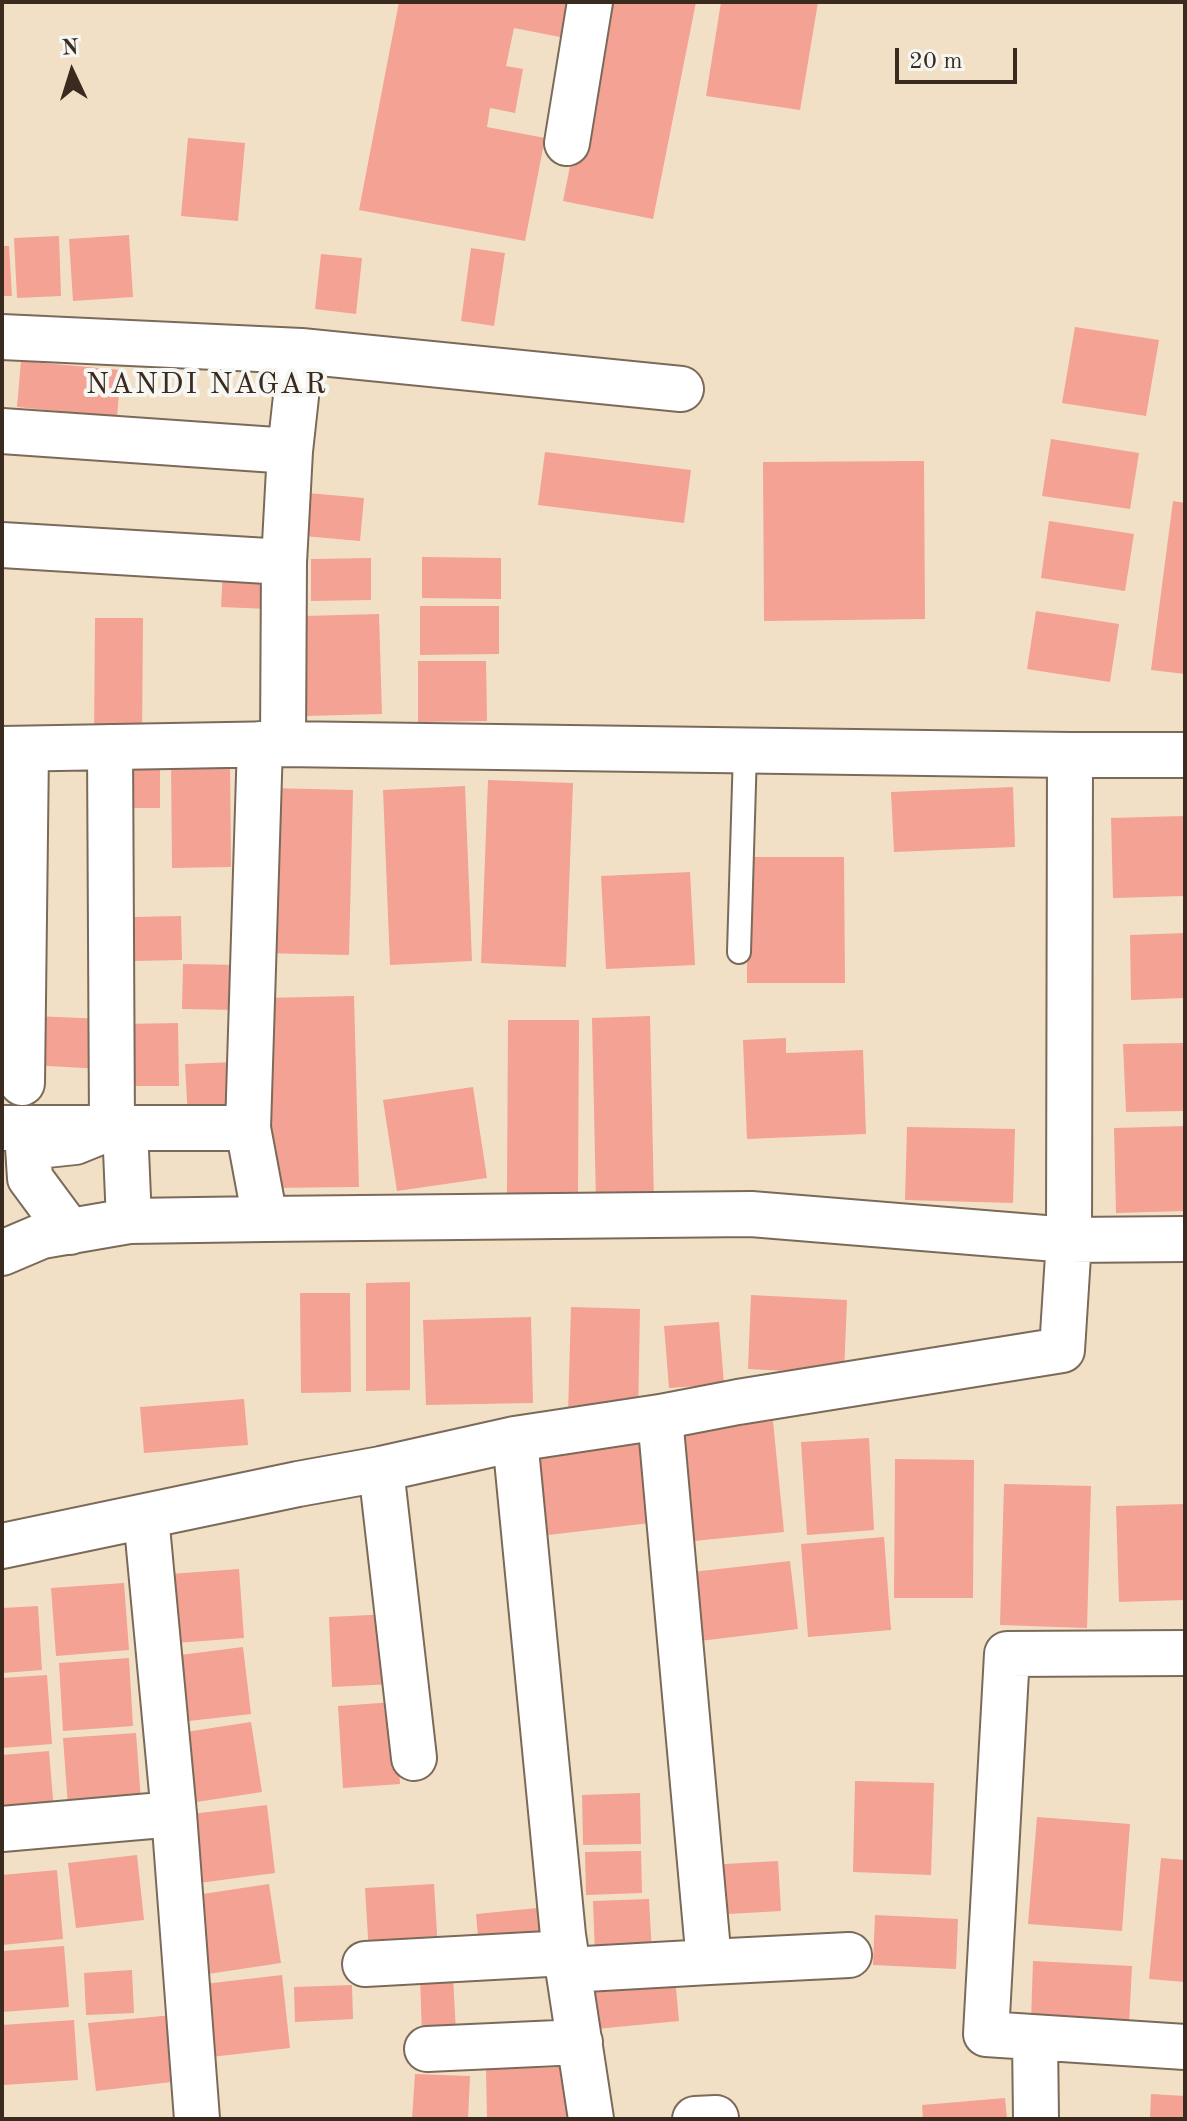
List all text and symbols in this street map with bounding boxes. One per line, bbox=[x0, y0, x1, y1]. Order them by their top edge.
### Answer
north arrow bbox=[32, 32, 112, 112]
scale bar bbox=[899, 32, 1021, 82]
text: N bbox=[61, 36, 79, 60]
text: 20 m bbox=[909, 50, 963, 74]
district label: NANDI NAGAR bbox=[86, 367, 328, 403]

